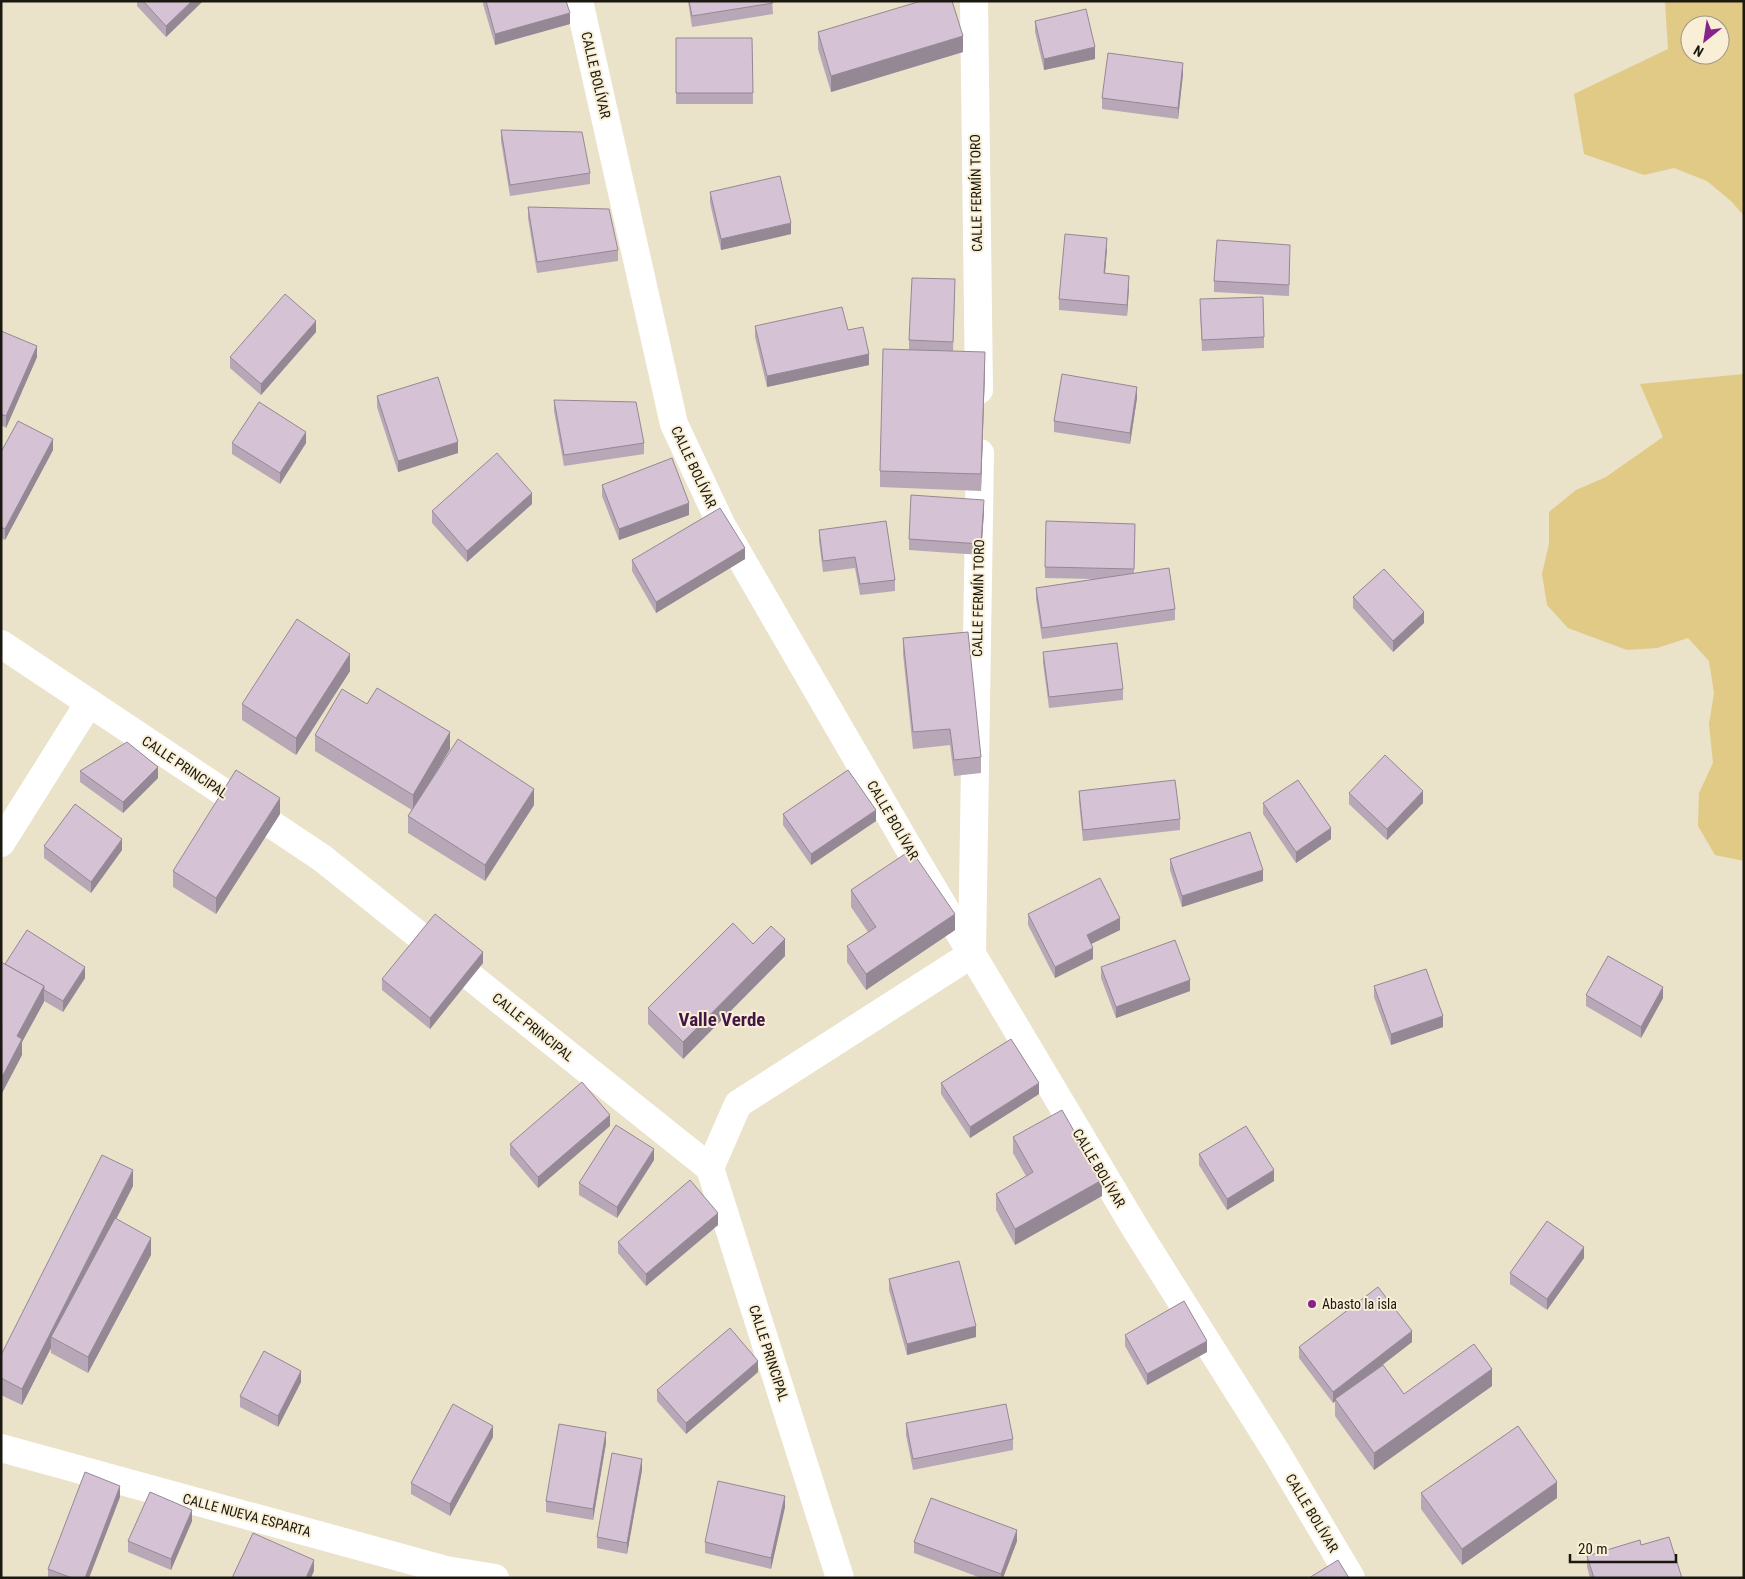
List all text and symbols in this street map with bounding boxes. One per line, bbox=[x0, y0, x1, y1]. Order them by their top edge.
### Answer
north arrow bbox=[1680, 15, 1730, 65]
street label: CALLE BOLÍVAR bbox=[578, 30, 615, 120]
text: N bbox=[1691, 42, 1706, 60]
street label: CALLE FERMÍN TORO bbox=[966, 134, 985, 252]
street label: CALLE BOLÍVAR bbox=[668, 423, 721, 511]
street label: CALLE FERMÍN TORO bbox=[968, 539, 987, 657]
street label: CALLE PRINCIPAL bbox=[139, 732, 231, 802]
street label: CALLE BOLÍVAR bbox=[864, 777, 923, 863]
street label: CALLE PRINCIPAL bbox=[489, 989, 577, 1065]
district label: Valle Verde bbox=[679, 1008, 765, 1031]
street label: CALLE BOLÍVAR bbox=[1069, 1125, 1130, 1211]
place label: Abasto la isla bbox=[1322, 1296, 1397, 1312]
marker: Abasto la isla bbox=[1306, 1298, 1318, 1310]
street label: CALLE PRINCIPAL bbox=[746, 1303, 792, 1403]
street label: CALLE BOLÍVAR bbox=[1282, 1470, 1343, 1556]
street label: CALLE NUEVA ESPARTA bbox=[181, 1490, 313, 1540]
scale bar bbox=[1570, 1532, 1676, 1564]
text: 20 m bbox=[1578, 1540, 1608, 1558]

